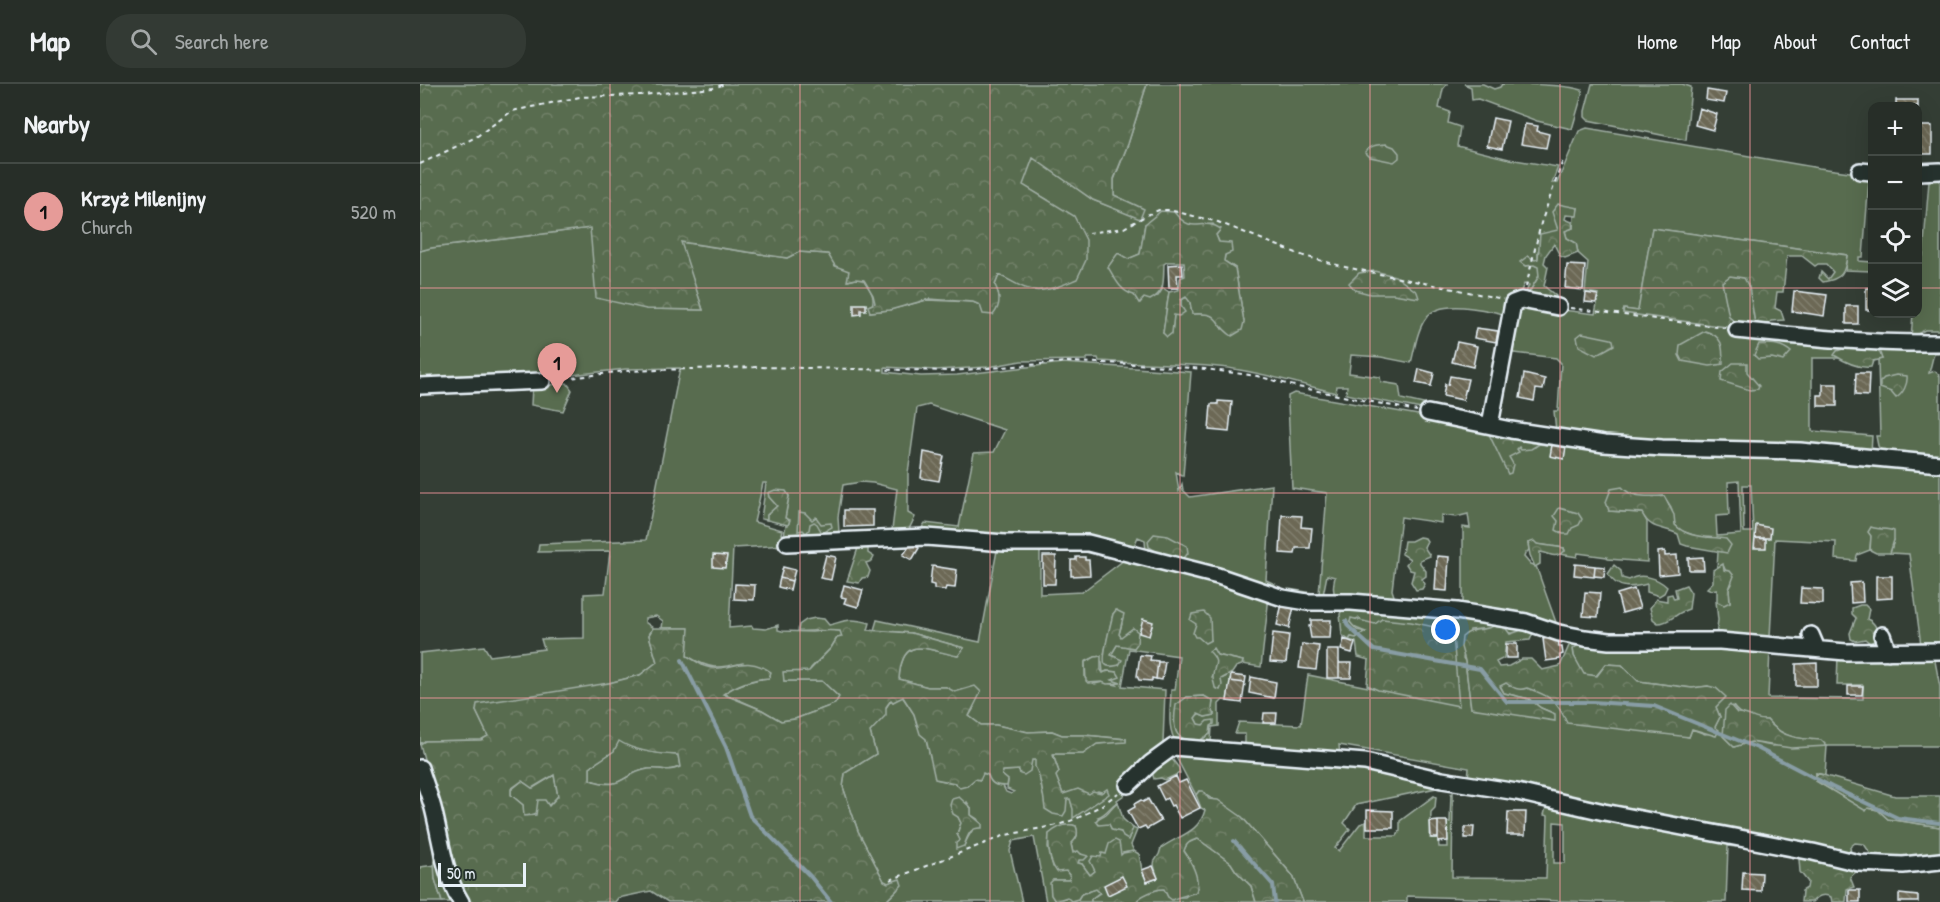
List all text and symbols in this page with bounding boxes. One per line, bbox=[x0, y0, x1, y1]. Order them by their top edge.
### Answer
search box bbox=[106, 14, 526, 68]
text: Map bbox=[30, 22, 70, 60]
icon: search bbox=[127, 25, 160, 58]
text: Search here bbox=[175, 26, 269, 56]
text: Home bbox=[1637, 27, 1678, 56]
text: Map bbox=[1711, 27, 1741, 56]
text: About bbox=[1774, 27, 1817, 56]
text: Contact bbox=[1850, 27, 1910, 56]
map controls bbox=[1868, 102, 1922, 318]
button: + bbox=[1868, 102, 1922, 156]
text: Nearby bbox=[24, 106, 90, 141]
button: − bbox=[1868, 156, 1922, 210]
text: Krzyż Milenijny bbox=[81, 183, 206, 213]
text: 1 bbox=[40, 198, 47, 225]
text: 520 m bbox=[351, 198, 396, 225]
button: locate bbox=[1868, 210, 1922, 264]
text: Church bbox=[81, 213, 132, 240]
button: layers bbox=[1868, 264, 1922, 318]
pin: 1 bbox=[538, 344, 576, 393]
your location bbox=[1431, 615, 1460, 644]
scale bar bbox=[438, 860, 526, 888]
text: 50 m bbox=[447, 862, 476, 884]

